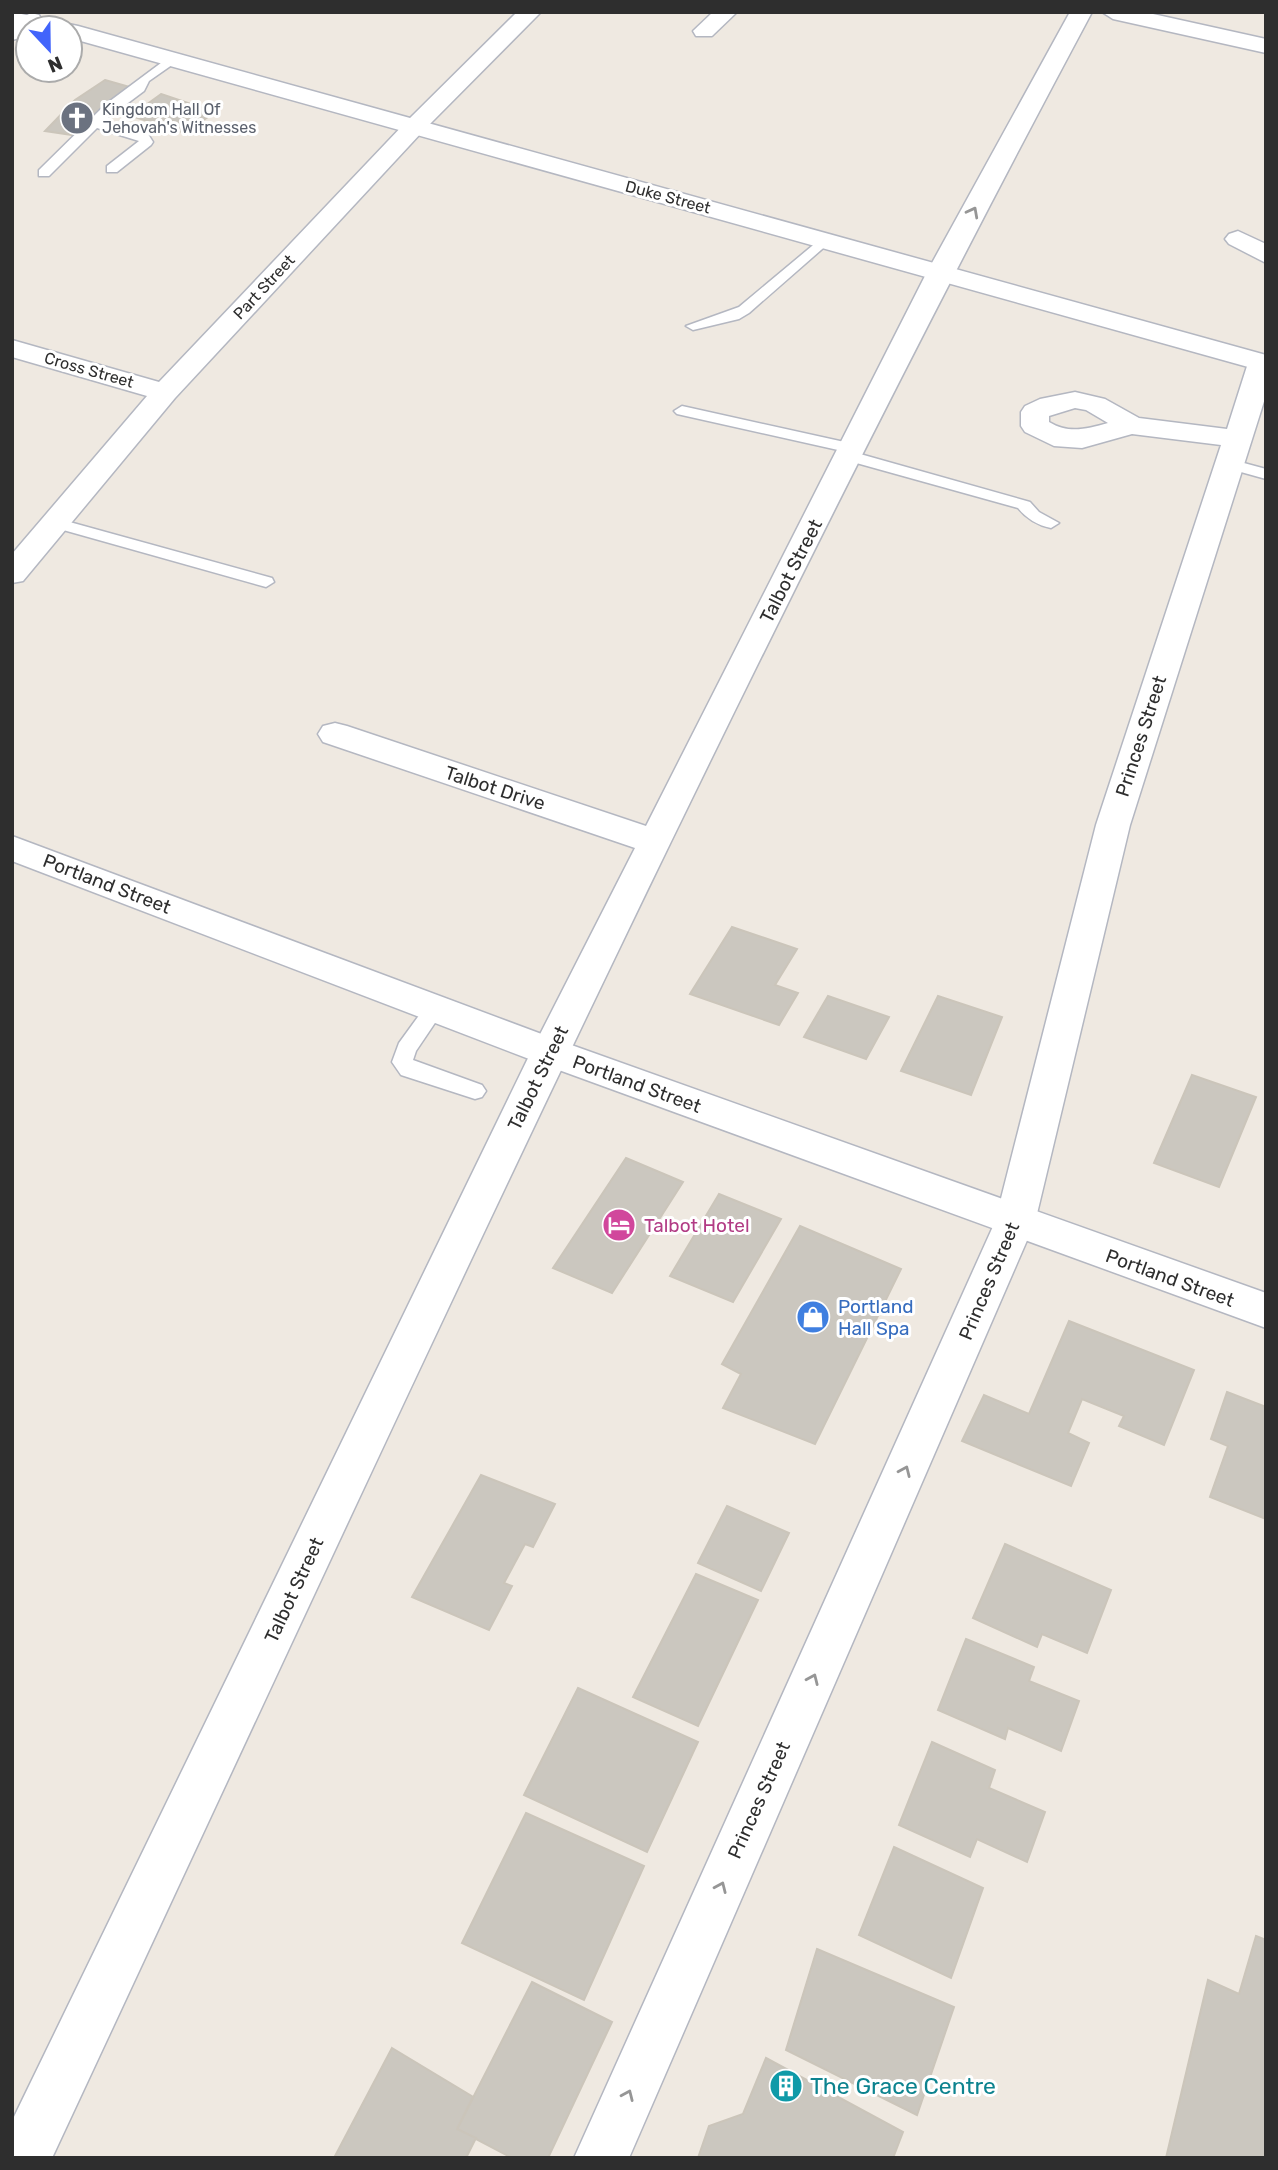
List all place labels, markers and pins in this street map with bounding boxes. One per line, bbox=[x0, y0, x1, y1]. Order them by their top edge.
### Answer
church icon: Kingdom Hall Of Jehovah's Witnesses bbox=[58, 99, 96, 137]
place label: Kingdom Hall Of Jehovah's Witnesses bbox=[102, 100, 256, 137]
hotel icon: Talbot Hotel bbox=[600, 1206, 638, 1244]
place label: Talbot Hotel bbox=[644, 1214, 750, 1237]
place label: Portland Hall Spa bbox=[838, 1295, 914, 1340]
shop icon: Portland Hall Spa bbox=[794, 1298, 832, 1336]
building icon: The Grace Centre bbox=[767, 2067, 805, 2105]
place label: The Grace Centre bbox=[810, 2072, 996, 2100]

